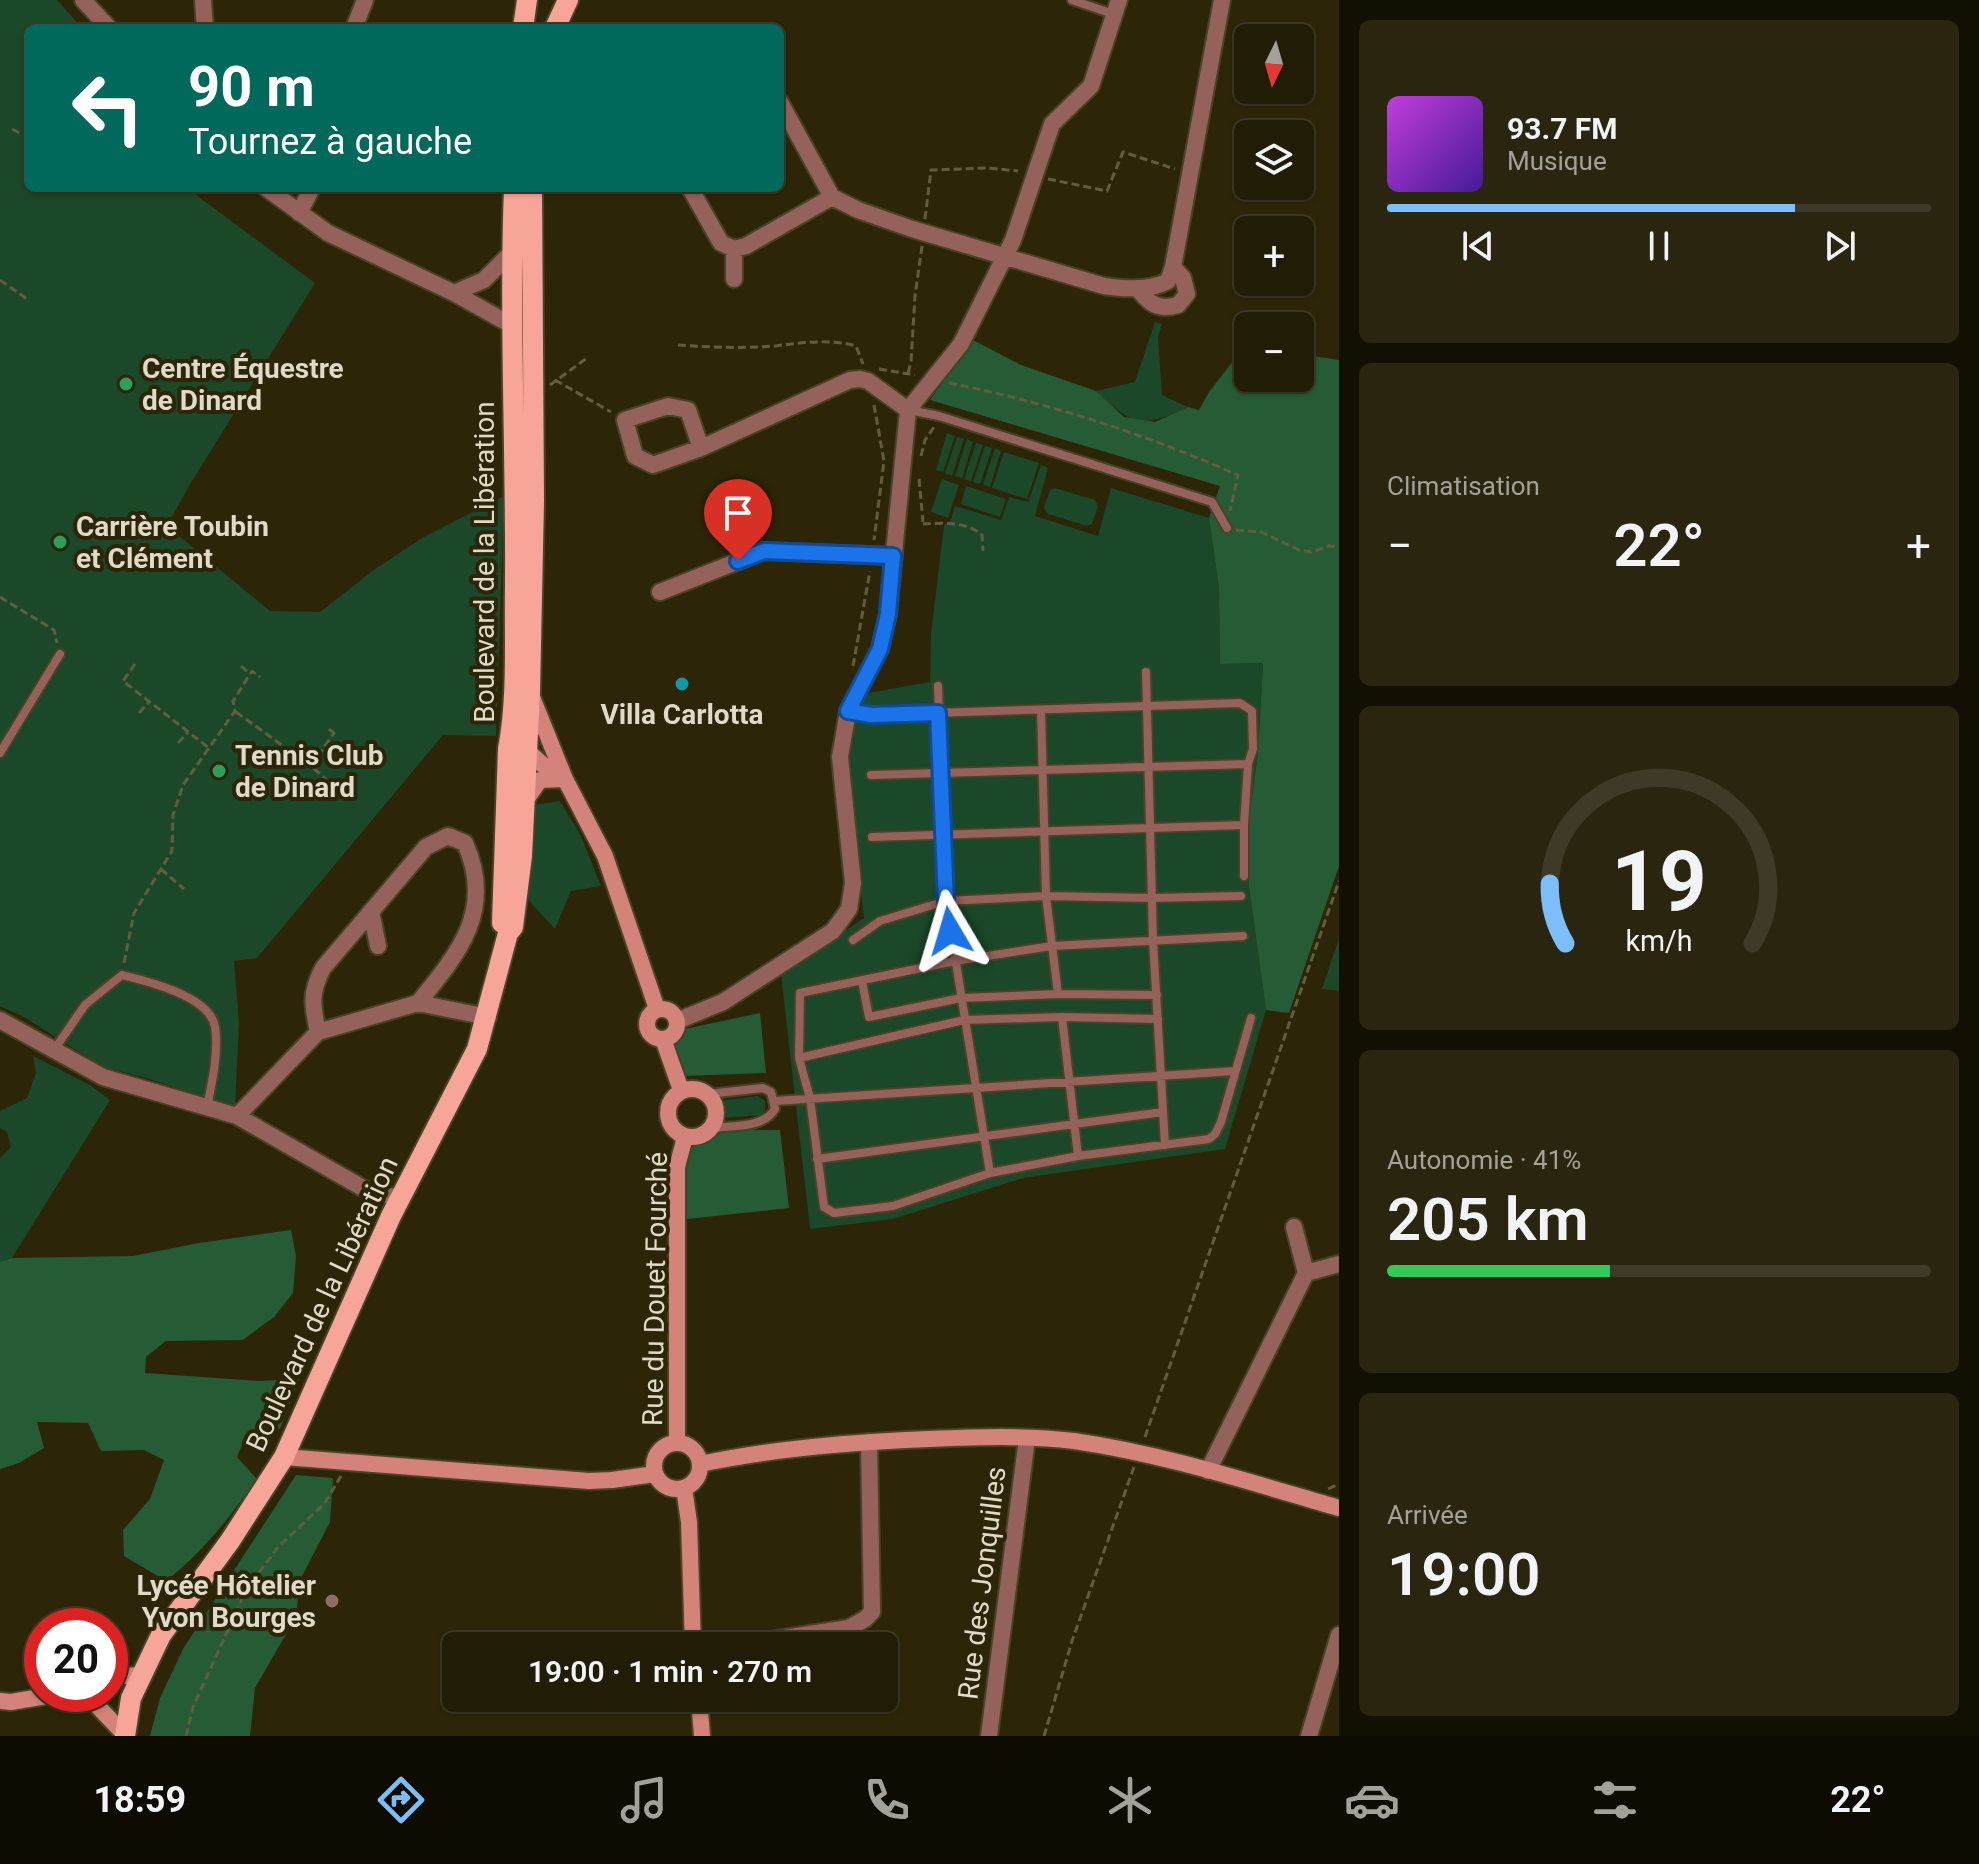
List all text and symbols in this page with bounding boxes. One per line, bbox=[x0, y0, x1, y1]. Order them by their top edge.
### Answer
north arrow bbox=[1234, 24, 1314, 104]
map controls bbox=[1234, 24, 1314, 392]
text: 90 m bbox=[188, 54, 315, 120]
icon: left bbox=[56, 56, 160, 160]
text: 93.7 FM bbox=[1507, 111, 1618, 146]
button: layers bbox=[1234, 120, 1314, 200]
text: Tournez à gauche bbox=[188, 121, 472, 163]
text: Musique bbox=[1507, 146, 1607, 176]
button: + bbox=[1234, 216, 1314, 296]
icon: previous bbox=[1456, 224, 1500, 268]
icon: pause bbox=[1637, 224, 1681, 268]
icon: next bbox=[1818, 224, 1862, 268]
button: − bbox=[1234, 312, 1314, 392]
place label: Centre Équestre de Dinard bbox=[142, 352, 344, 417]
marker: Centre Équestre de Dinard bbox=[117, 375, 135, 393]
street label: Boulevard de la Libération bbox=[468, 401, 501, 723]
text: Climatisation bbox=[1387, 471, 1540, 501]
pin bbox=[704, 479, 772, 561]
icon: arrive bbox=[716, 491, 760, 535]
place label: Carrière Toubin et Clément bbox=[76, 510, 269, 575]
text: 22° bbox=[1613, 510, 1705, 581]
text: − bbox=[1387, 520, 1412, 572]
text: + bbox=[1906, 520, 1931, 572]
marker: Carrière Toubin et Clément bbox=[51, 533, 69, 551]
marker: Villa Carlotta bbox=[673, 675, 691, 693]
place label: Villa Carlotta bbox=[600, 698, 764, 731]
place label: Tennis Club de Dinard bbox=[235, 739, 384, 804]
marker: Tennis Club de Dinard bbox=[210, 762, 228, 780]
text: 19 bbox=[1611, 833, 1707, 930]
position arrow bbox=[908, 889, 992, 973]
text: km/h bbox=[1625, 924, 1693, 958]
text: Autonomie · 41% bbox=[1387, 1145, 1581, 1175]
street label: Boulevard de la Libération bbox=[239, 1151, 405, 1457]
street label: Rue du Douet Fourché bbox=[636, 1152, 674, 1426]
text: 205 km bbox=[1387, 1184, 1589, 1255]
street label: Rue des Jonquilles bbox=[951, 1465, 1013, 1701]
text: Arrivée bbox=[1387, 1500, 1468, 1530]
text: 19:00 bbox=[1387, 1539, 1540, 1610]
place label: Lycée Hôtelier Yvon Bourges bbox=[137, 1569, 316, 1634]
marker: Lycée Hôtelier Yvon Bourges bbox=[323, 1592, 341, 1610]
speed limit sign: 20 bbox=[24, 1608, 128, 1712]
text: 19:00 · 1 min · 270 m bbox=[528, 1654, 812, 1689]
icon: directions bbox=[373, 1772, 429, 1828]
icon: music bbox=[616, 1772, 672, 1828]
icon: phone bbox=[859, 1772, 915, 1828]
icon: climate bbox=[1102, 1772, 1158, 1828]
icon: car bbox=[1344, 1772, 1400, 1828]
icon: filters bbox=[1587, 1772, 1643, 1828]
text: 18:59 bbox=[93, 1779, 186, 1821]
text: 22° bbox=[1830, 1779, 1886, 1821]

